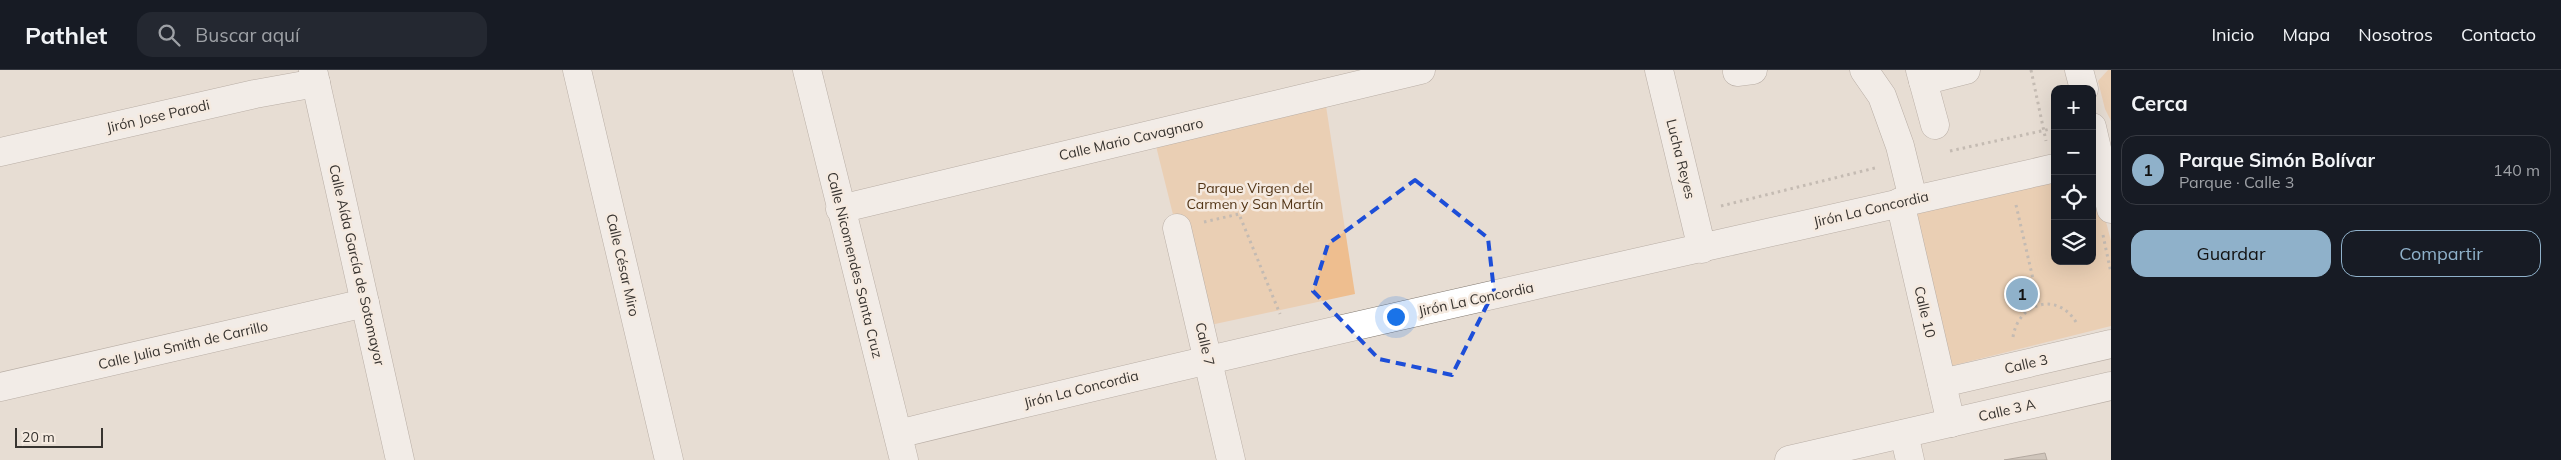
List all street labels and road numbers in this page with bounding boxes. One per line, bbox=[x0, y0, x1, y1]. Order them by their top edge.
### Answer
street label: Jirón Jose Parodi bbox=[105, 95, 211, 137]
street label: Calle Mario Cavagnaro bbox=[1057, 114, 1205, 164]
street label: Lucha Reyes bbox=[1662, 117, 1700, 201]
street label: Calle Aída García de Sotomayor bbox=[325, 163, 389, 368]
street label: Calle Nicomendes Santa Cruz bbox=[823, 170, 887, 360]
street label: Jirón La Concordia bbox=[1812, 187, 1930, 231]
street label: Calle César Miro bbox=[602, 212, 644, 318]
street label: Jirón La Concordia bbox=[1417, 278, 1535, 320]
street label: Calle 10 bbox=[1910, 284, 1940, 340]
street label: Calle Julia Smith de Carrillo bbox=[96, 317, 270, 373]
street label: Calle 7 bbox=[1191, 320, 1219, 368]
street label: Calle 3 bbox=[2002, 350, 2050, 378]
street label: Jirón La Concordia bbox=[1022, 366, 1140, 412]
street label: Calle 3 A bbox=[1977, 395, 2038, 425]

